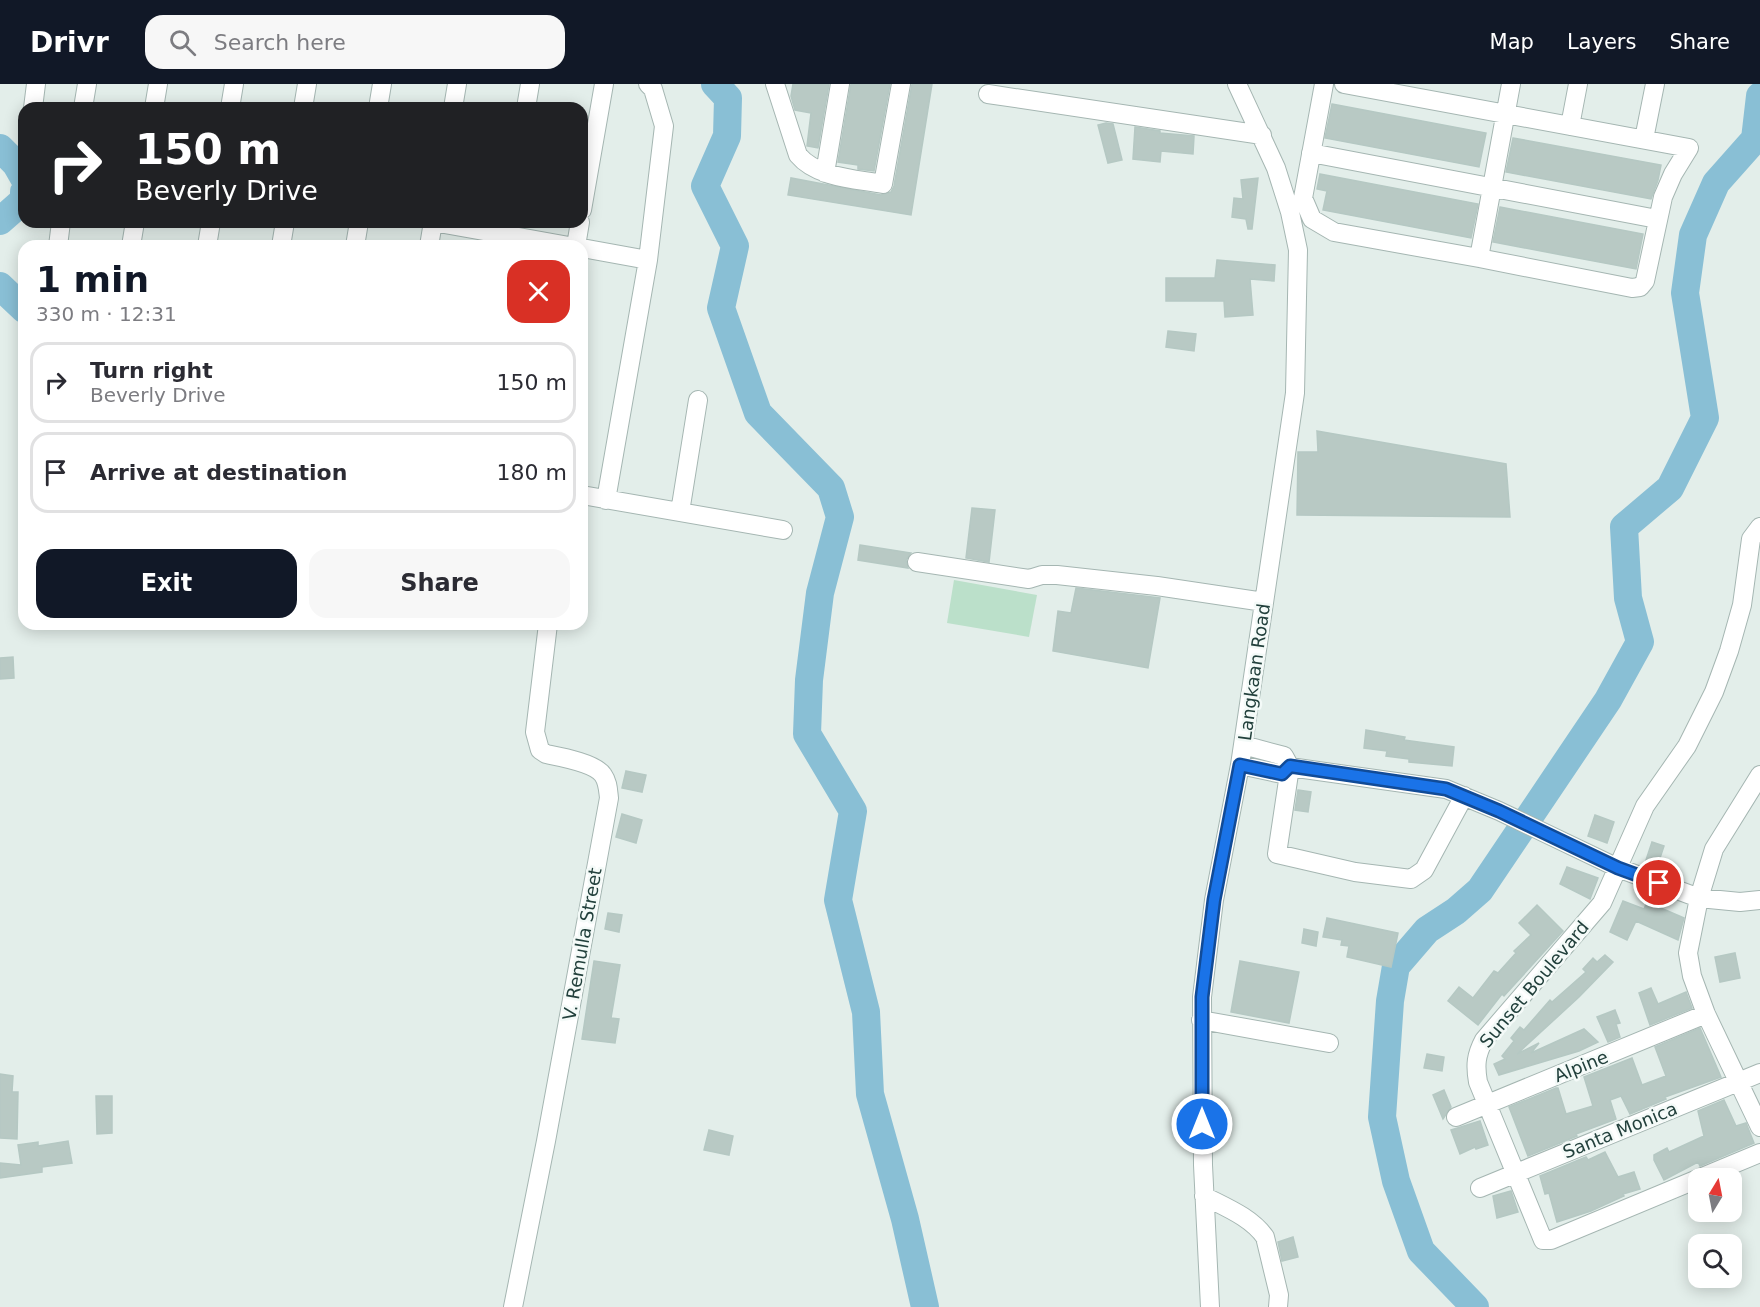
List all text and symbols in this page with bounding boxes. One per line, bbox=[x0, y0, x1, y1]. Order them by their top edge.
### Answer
search box bbox=[145, 15, 565, 69]
text: Drivr bbox=[30, 26, 109, 59]
icon: search bbox=[166, 26, 199, 59]
text: Search here bbox=[214, 30, 346, 55]
text: Map bbox=[1490, 30, 1534, 54]
text: Layers bbox=[1567, 30, 1636, 54]
text: Share bbox=[1669, 30, 1730, 54]
text: 150 m bbox=[135, 125, 281, 174]
icon: right bbox=[36, 126, 114, 204]
text: Beverly Drive bbox=[135, 175, 318, 206]
text: 1 min bbox=[36, 259, 149, 300]
button: close bbox=[507, 260, 570, 323]
text: 330 m · 12:31 bbox=[36, 302, 177, 326]
text: Turn right bbox=[90, 358, 213, 383]
icon: right bbox=[39, 366, 72, 399]
text: 150 m bbox=[497, 370, 567, 395]
text: Beverly Drive bbox=[90, 383, 225, 407]
icon: arrive bbox=[39, 456, 72, 489]
text: Arrive at destination bbox=[90, 460, 347, 485]
text: 180 m bbox=[497, 460, 567, 485]
button: Exit bbox=[36, 549, 297, 618]
button: Share bbox=[309, 549, 570, 618]
street label: Langkaan Road bbox=[1234, 602, 1274, 742]
pin bbox=[1633, 857, 1684, 908]
street label: V. Remulla Street bbox=[558, 866, 606, 1022]
icon: arrive bbox=[1642, 866, 1675, 899]
street label: Sunset Boulevard bbox=[1475, 917, 1593, 1051]
street label: Alpine bbox=[1551, 1046, 1611, 1086]
position arrow bbox=[1170, 1092, 1234, 1156]
street label: Santa Monica bbox=[1560, 1097, 1680, 1163]
north arrow bbox=[1688, 1168, 1742, 1222]
map controls bbox=[1688, 1168, 1742, 1288]
button: search bbox=[1688, 1234, 1742, 1288]

